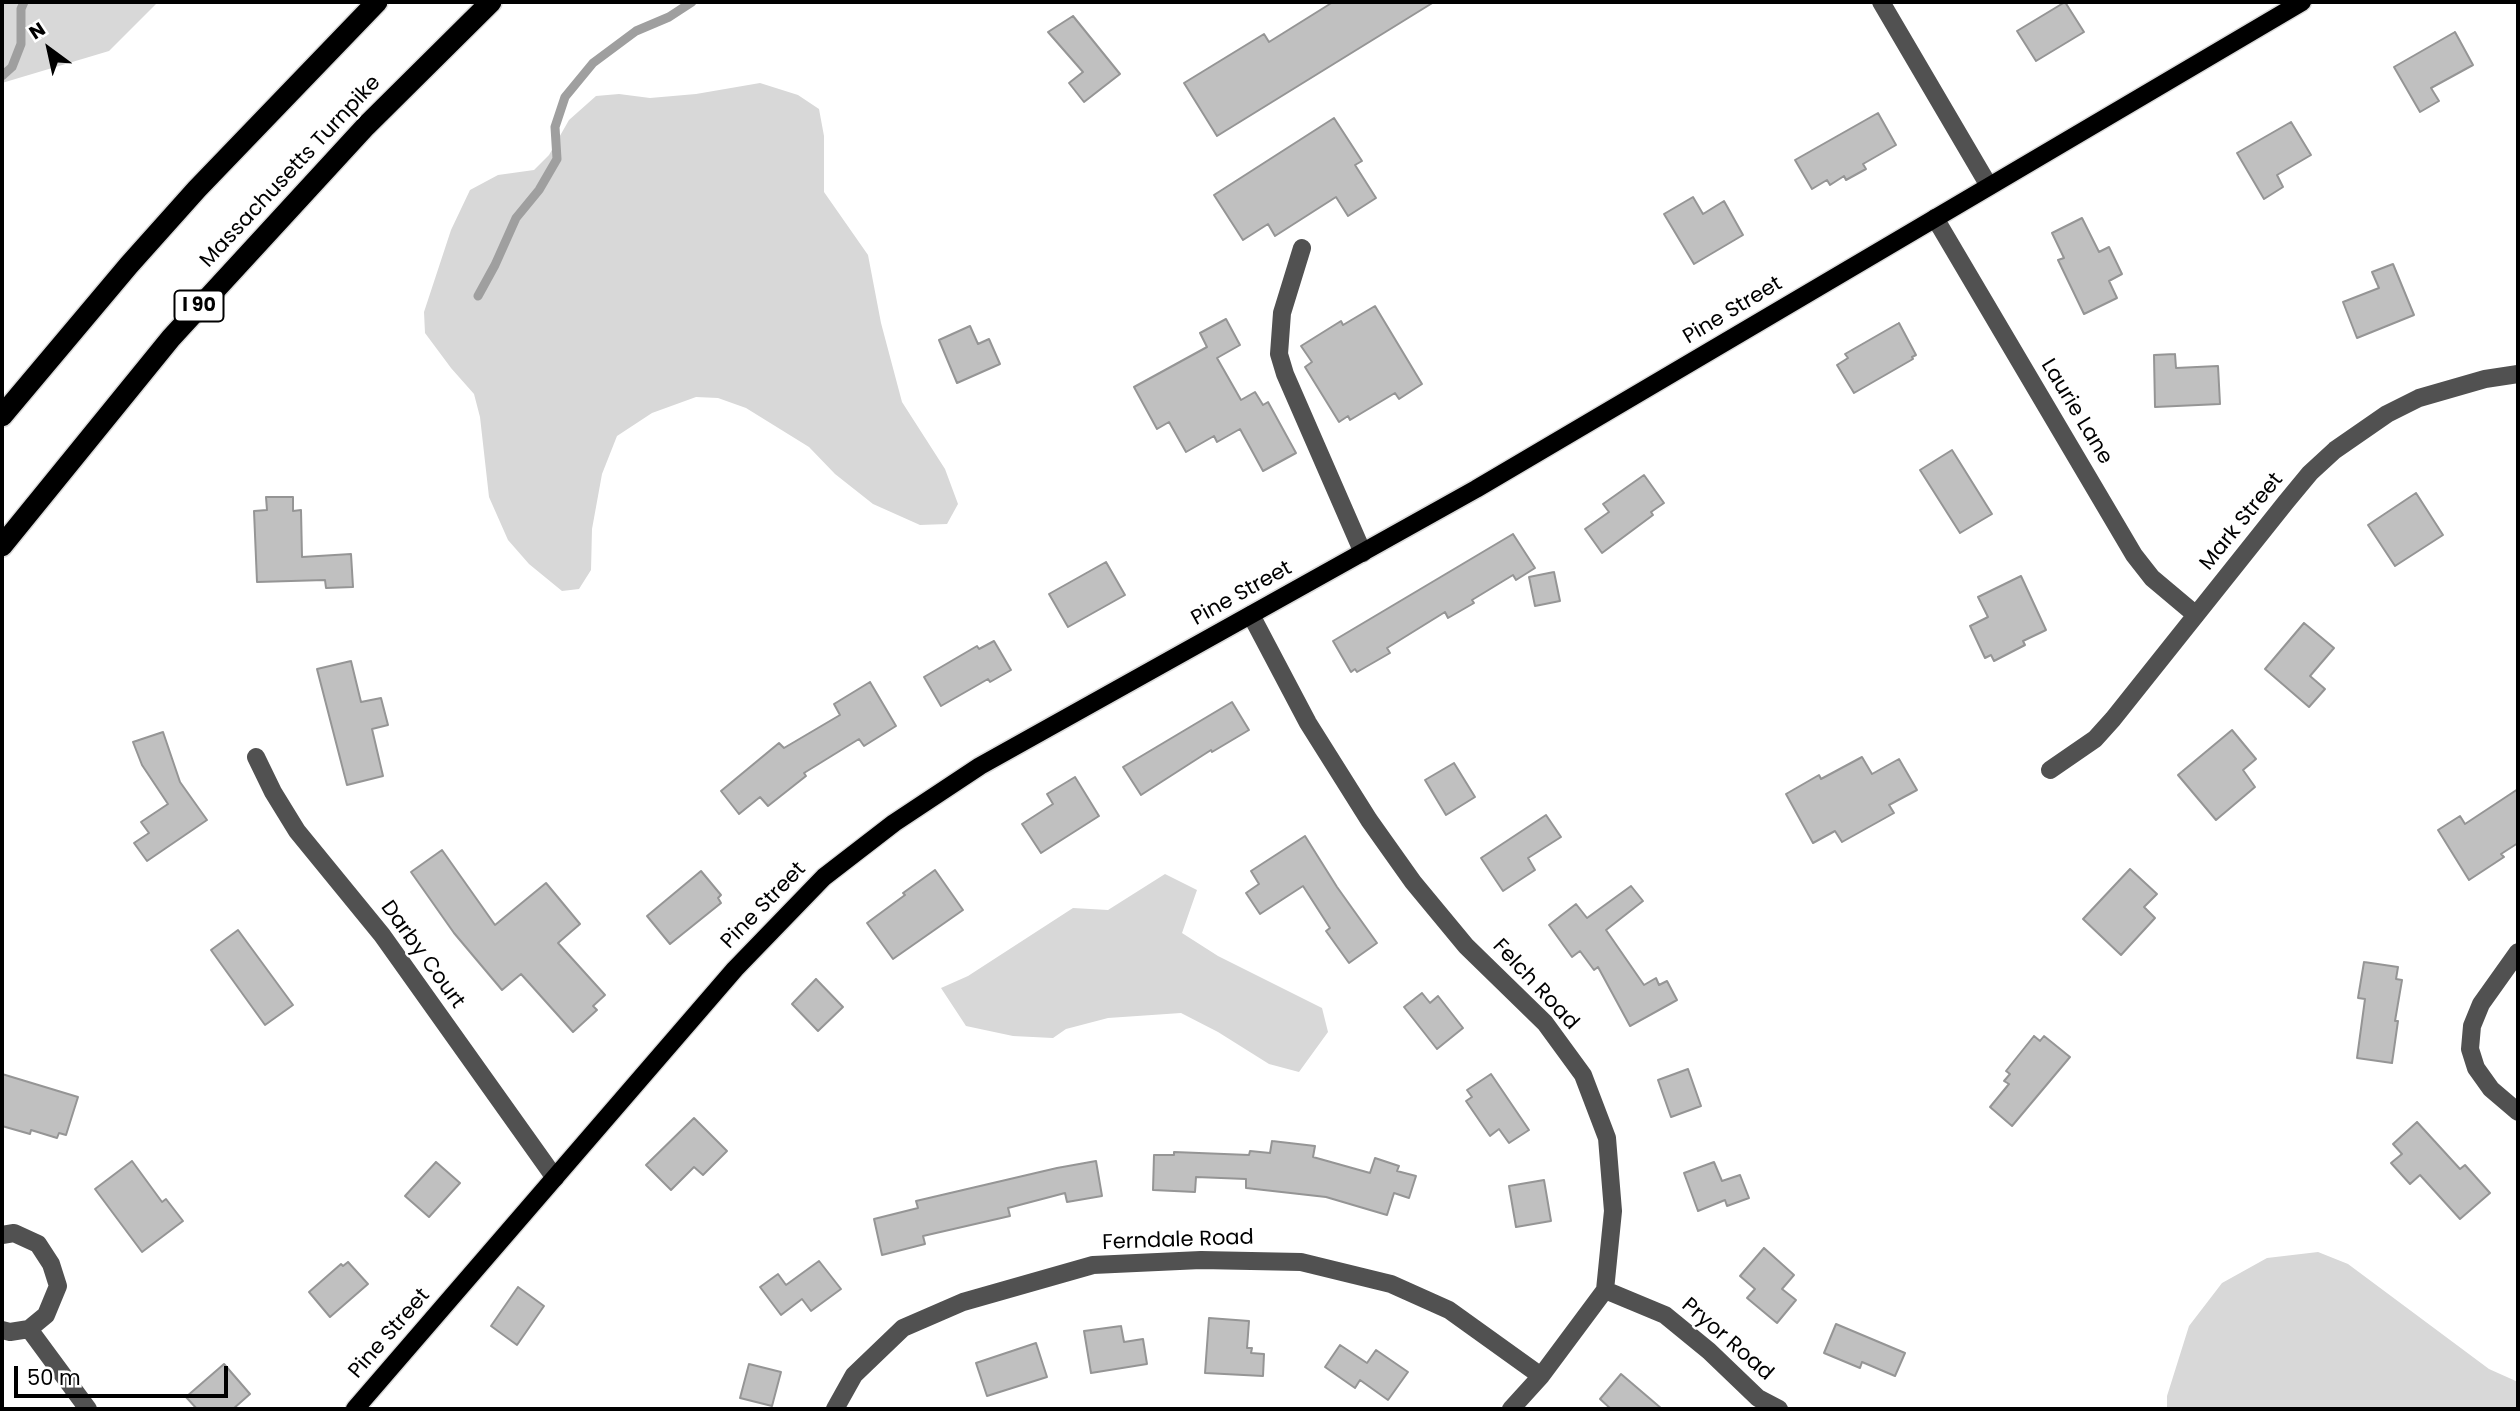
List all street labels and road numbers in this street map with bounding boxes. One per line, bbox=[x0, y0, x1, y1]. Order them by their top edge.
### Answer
street label: Massachusetts Turnpike bbox=[195, 71, 387, 273]
street label: Pine Street bbox=[1679, 272, 1787, 350]
road number: I 90 bbox=[174, 290, 224, 322]
street label: Laurie Lane bbox=[2035, 355, 2117, 469]
street label: Mark Street bbox=[2195, 468, 2289, 576]
street label: Pine Street bbox=[1187, 556, 1297, 632]
street label: Pine Street bbox=[716, 857, 812, 955]
street label: Darby Court bbox=[374, 896, 470, 1014]
street label: Felch Road bbox=[1487, 934, 1583, 1036]
street label: Ferndale Road bbox=[1102, 1226, 1254, 1256]
street label: Pine Street bbox=[344, 1284, 436, 1384]
street label: Pryor Road bbox=[1676, 1293, 1778, 1387]

